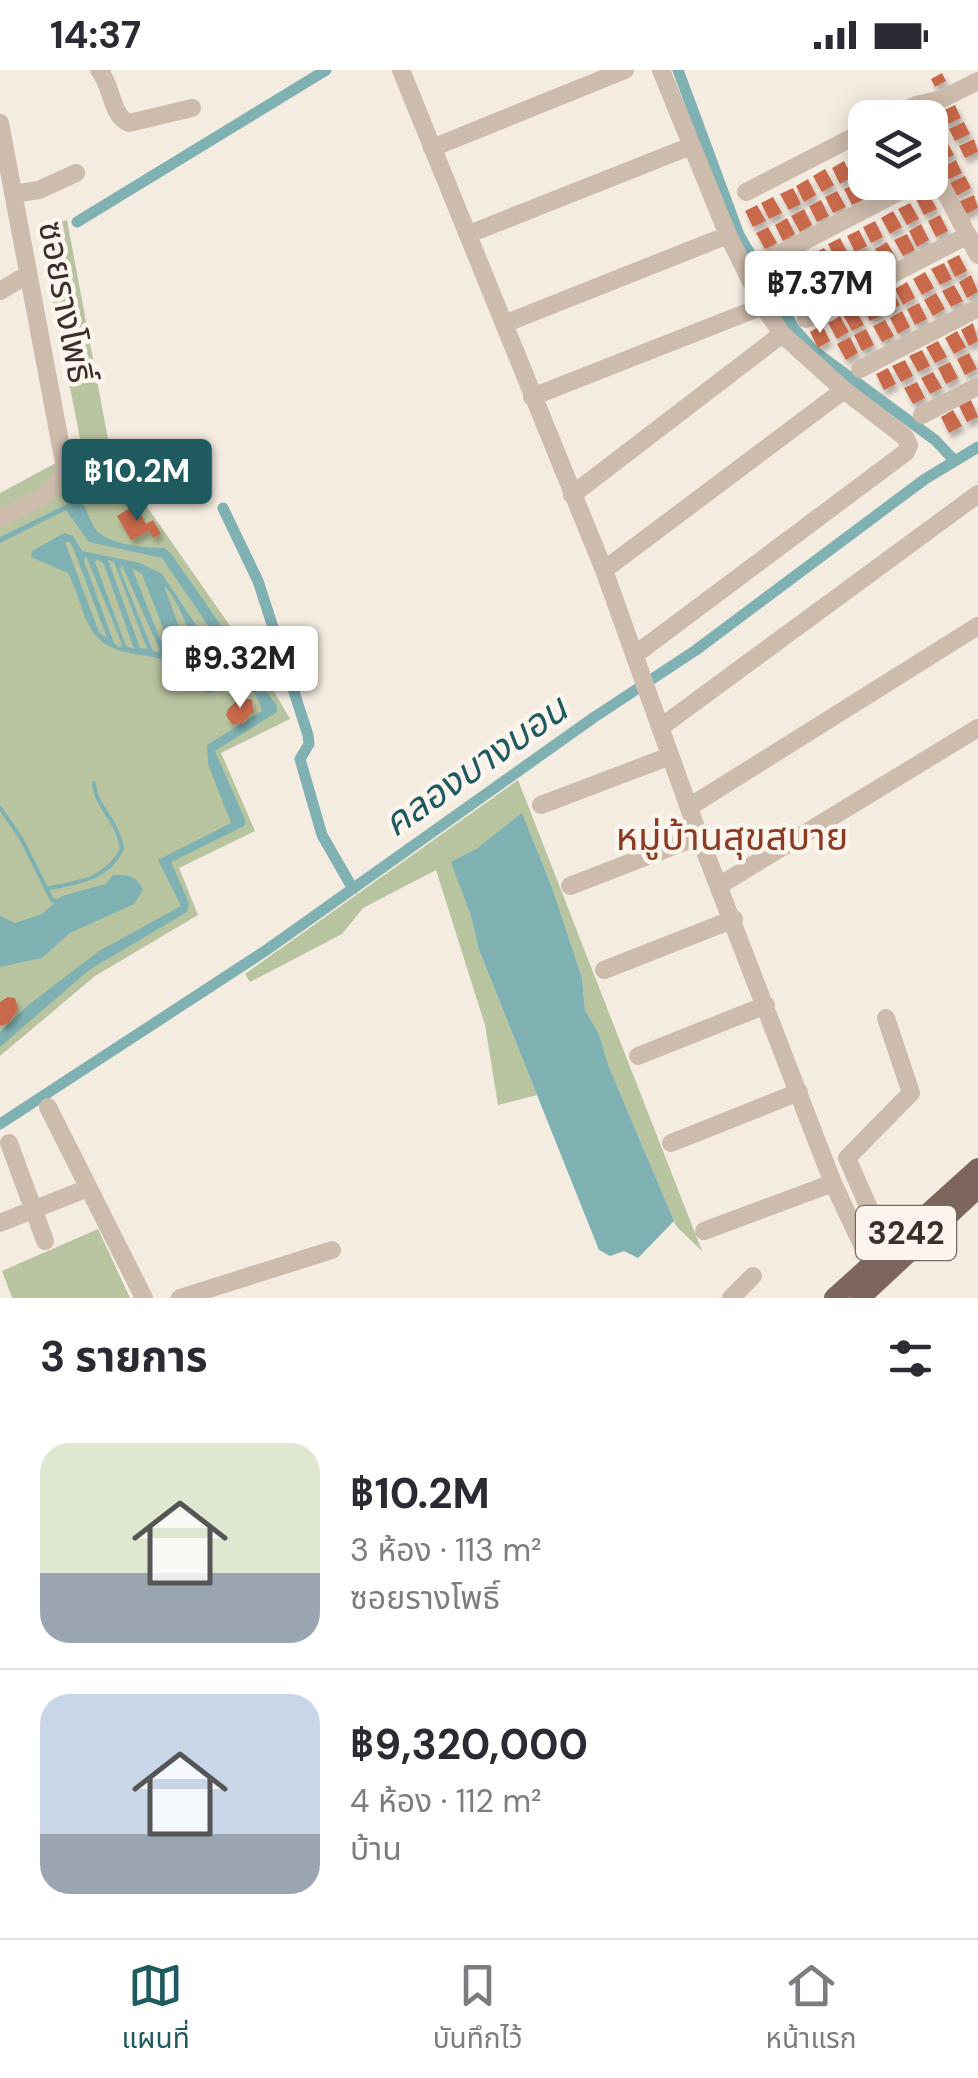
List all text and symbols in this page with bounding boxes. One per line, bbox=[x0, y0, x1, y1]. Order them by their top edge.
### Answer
text: 14:37 bbox=[50, 10, 141, 60]
map controls bbox=[848, 100, 948, 200]
button: layers bbox=[848, 100, 948, 200]
street label: ซอยรางโพธิ์ bbox=[28, 217, 104, 387]
pin: ฿7.37M bbox=[739, 251, 901, 336]
text: ฿7.37M bbox=[767, 262, 873, 304]
pin: ฿10.2M bbox=[56, 439, 218, 524]
text: ฿10.2M bbox=[84, 450, 190, 492]
pin: ฿9.32M bbox=[159, 626, 321, 711]
text: ฿9.32M bbox=[184, 637, 296, 679]
water label: คลองบางบอน bbox=[373, 683, 579, 848]
district label: หมู่บ้านสุขสบาย bbox=[616, 812, 848, 862]
road number: 3242 bbox=[856, 1206, 956, 1260]
text: 3 รายการ bbox=[40, 1329, 208, 1384]
icon: filters bbox=[883, 1331, 938, 1386]
text: ฿10.2M bbox=[350, 1466, 490, 1521]
icon: home bbox=[120, 1483, 240, 1603]
text: 3 ห้อง · 113 m² bbox=[350, 1529, 542, 1571]
text: ซอยรางโพธิ์ bbox=[350, 1577, 500, 1619]
text: ฿9,320,000 bbox=[350, 1717, 588, 1772]
icon: home bbox=[120, 1734, 240, 1854]
text: 4 ห้อง · 112 m² bbox=[350, 1780, 542, 1822]
text: บ้าน bbox=[350, 1828, 402, 1870]
tab: แผนที่ bbox=[121, 1958, 190, 2061]
tab: บันทึกไว้ bbox=[433, 1958, 523, 2061]
tab: หน้าแรก bbox=[765, 1958, 857, 2061]

